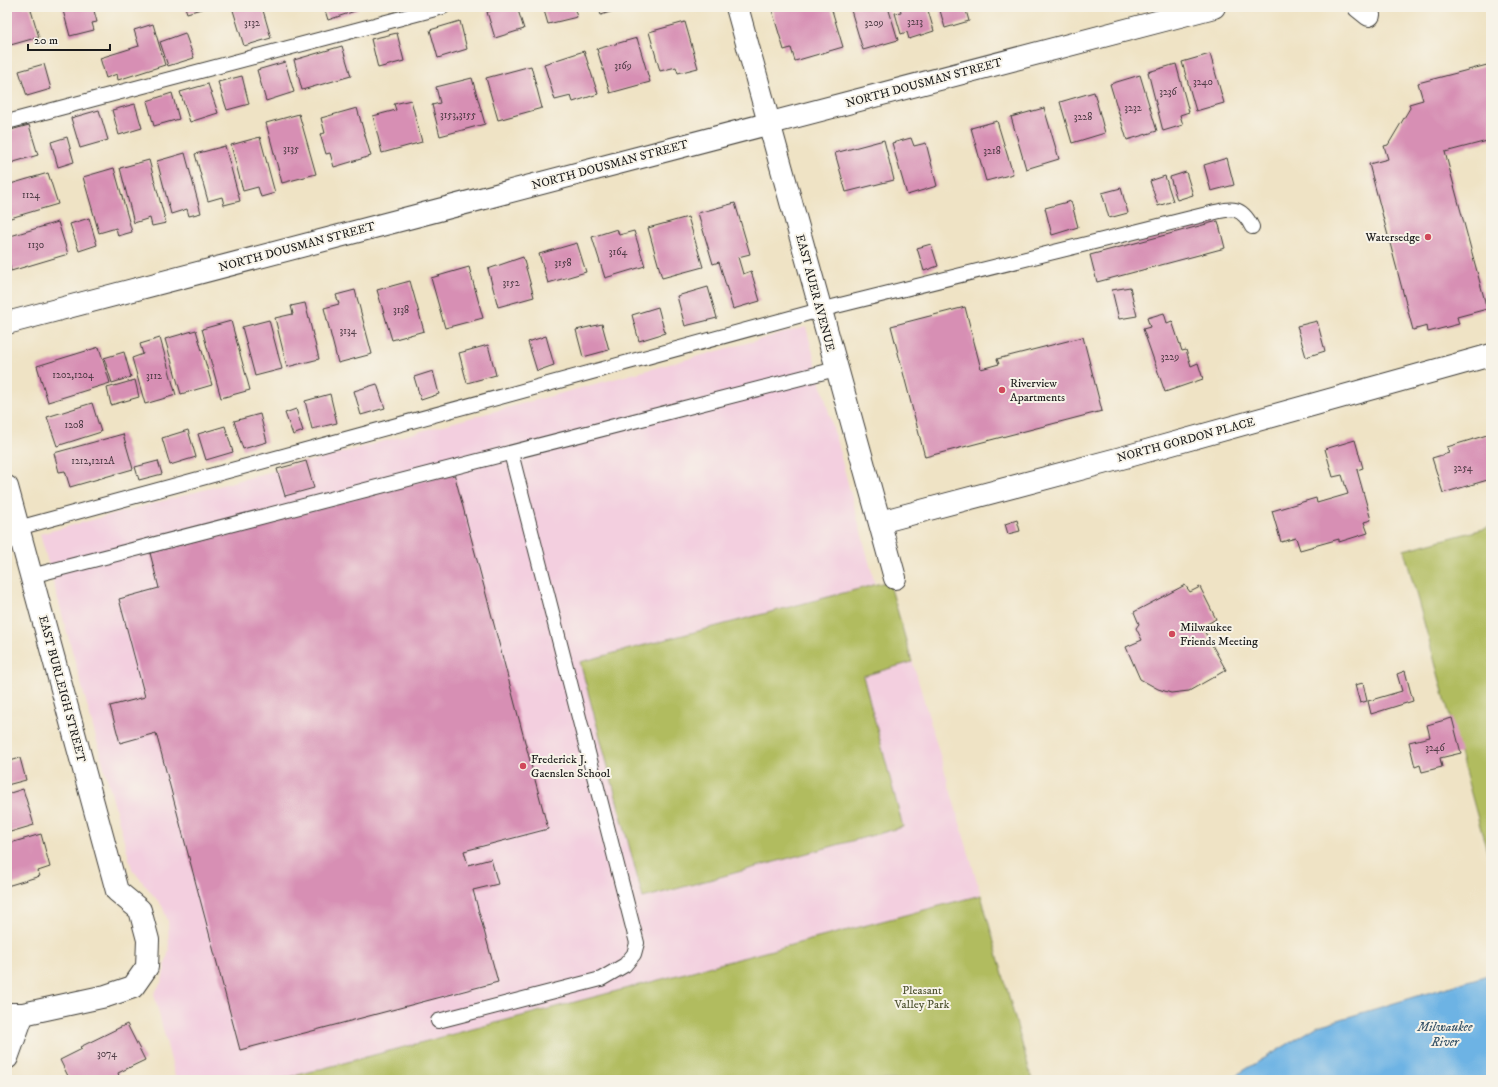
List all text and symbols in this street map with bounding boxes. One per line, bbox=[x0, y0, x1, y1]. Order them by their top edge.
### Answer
house number: 3213 bbox=[907, 16, 923, 28]
house number: 3132 bbox=[244, 17, 260, 29]
house number: 3209 bbox=[864, 17, 884, 29]
scale bar bbox=[28, 26, 110, 52]
text: 20 m bbox=[34, 33, 58, 48]
street label: NORTH DOUSMAN STREET bbox=[844, 55, 1004, 111]
house number: 3169 bbox=[614, 60, 632, 72]
house number: 3240 bbox=[1193, 76, 1213, 88]
house number: 3236 bbox=[1159, 86, 1178, 98]
house number: 3232 bbox=[1124, 102, 1142, 114]
house number: 3153,3155 bbox=[440, 109, 476, 121]
house number: 3228 bbox=[1074, 111, 1092, 123]
street label: NORTH DOUSMAN STREET bbox=[530, 137, 690, 193]
house number: 3135 bbox=[283, 143, 299, 155]
house number: 3218 bbox=[983, 145, 1001, 157]
house number: 1124 bbox=[22, 189, 40, 201]
street label: NORTH DOUSMAN STREET bbox=[217, 219, 377, 275]
place label: Watersedge bbox=[1365, 230, 1420, 245]
marker: Watersedge bbox=[1423, 232, 1433, 242]
street label: EAST AUER AVENUE bbox=[792, 233, 838, 354]
house number: 1130 bbox=[28, 239, 44, 251]
house number: 3164 bbox=[609, 246, 627, 258]
house number: 3158 bbox=[554, 257, 572, 269]
house number: 3152 bbox=[502, 277, 520, 289]
house number: 3138 bbox=[393, 304, 409, 316]
house number: 3134 bbox=[340, 325, 357, 337]
house number: 3229 bbox=[1161, 351, 1179, 363]
house number: 1202,1204 bbox=[52, 369, 94, 381]
house number: 3112 bbox=[146, 370, 162, 382]
place label: Riverview Apartments bbox=[1010, 376, 1065, 405]
marker: Riverview Apartments bbox=[997, 385, 1007, 395]
street label: NORTH GORDON PLACE bbox=[1115, 414, 1257, 466]
house number: 1208 bbox=[65, 419, 83, 431]
house number: 1212,1212A bbox=[71, 455, 115, 467]
house number: 3254 bbox=[1454, 462, 1473, 474]
street label: EAST BURLEIGH STREET bbox=[35, 614, 89, 764]
place label: Milwaukee Friends Meeting bbox=[1180, 620, 1258, 649]
marker: Milwaukee Friends Meeting bbox=[1167, 629, 1177, 639]
house number: 3246 bbox=[1425, 742, 1446, 754]
place label: Frederick J. Gaenslen School bbox=[531, 752, 610, 781]
marker: Frederick J. Gaenslen School bbox=[518, 761, 528, 771]
park label: Pleasant Valley Park bbox=[894, 983, 949, 1012]
water label: Milwaukee River bbox=[1417, 1019, 1473, 1050]
house number: 3074 bbox=[97, 1048, 117, 1060]

